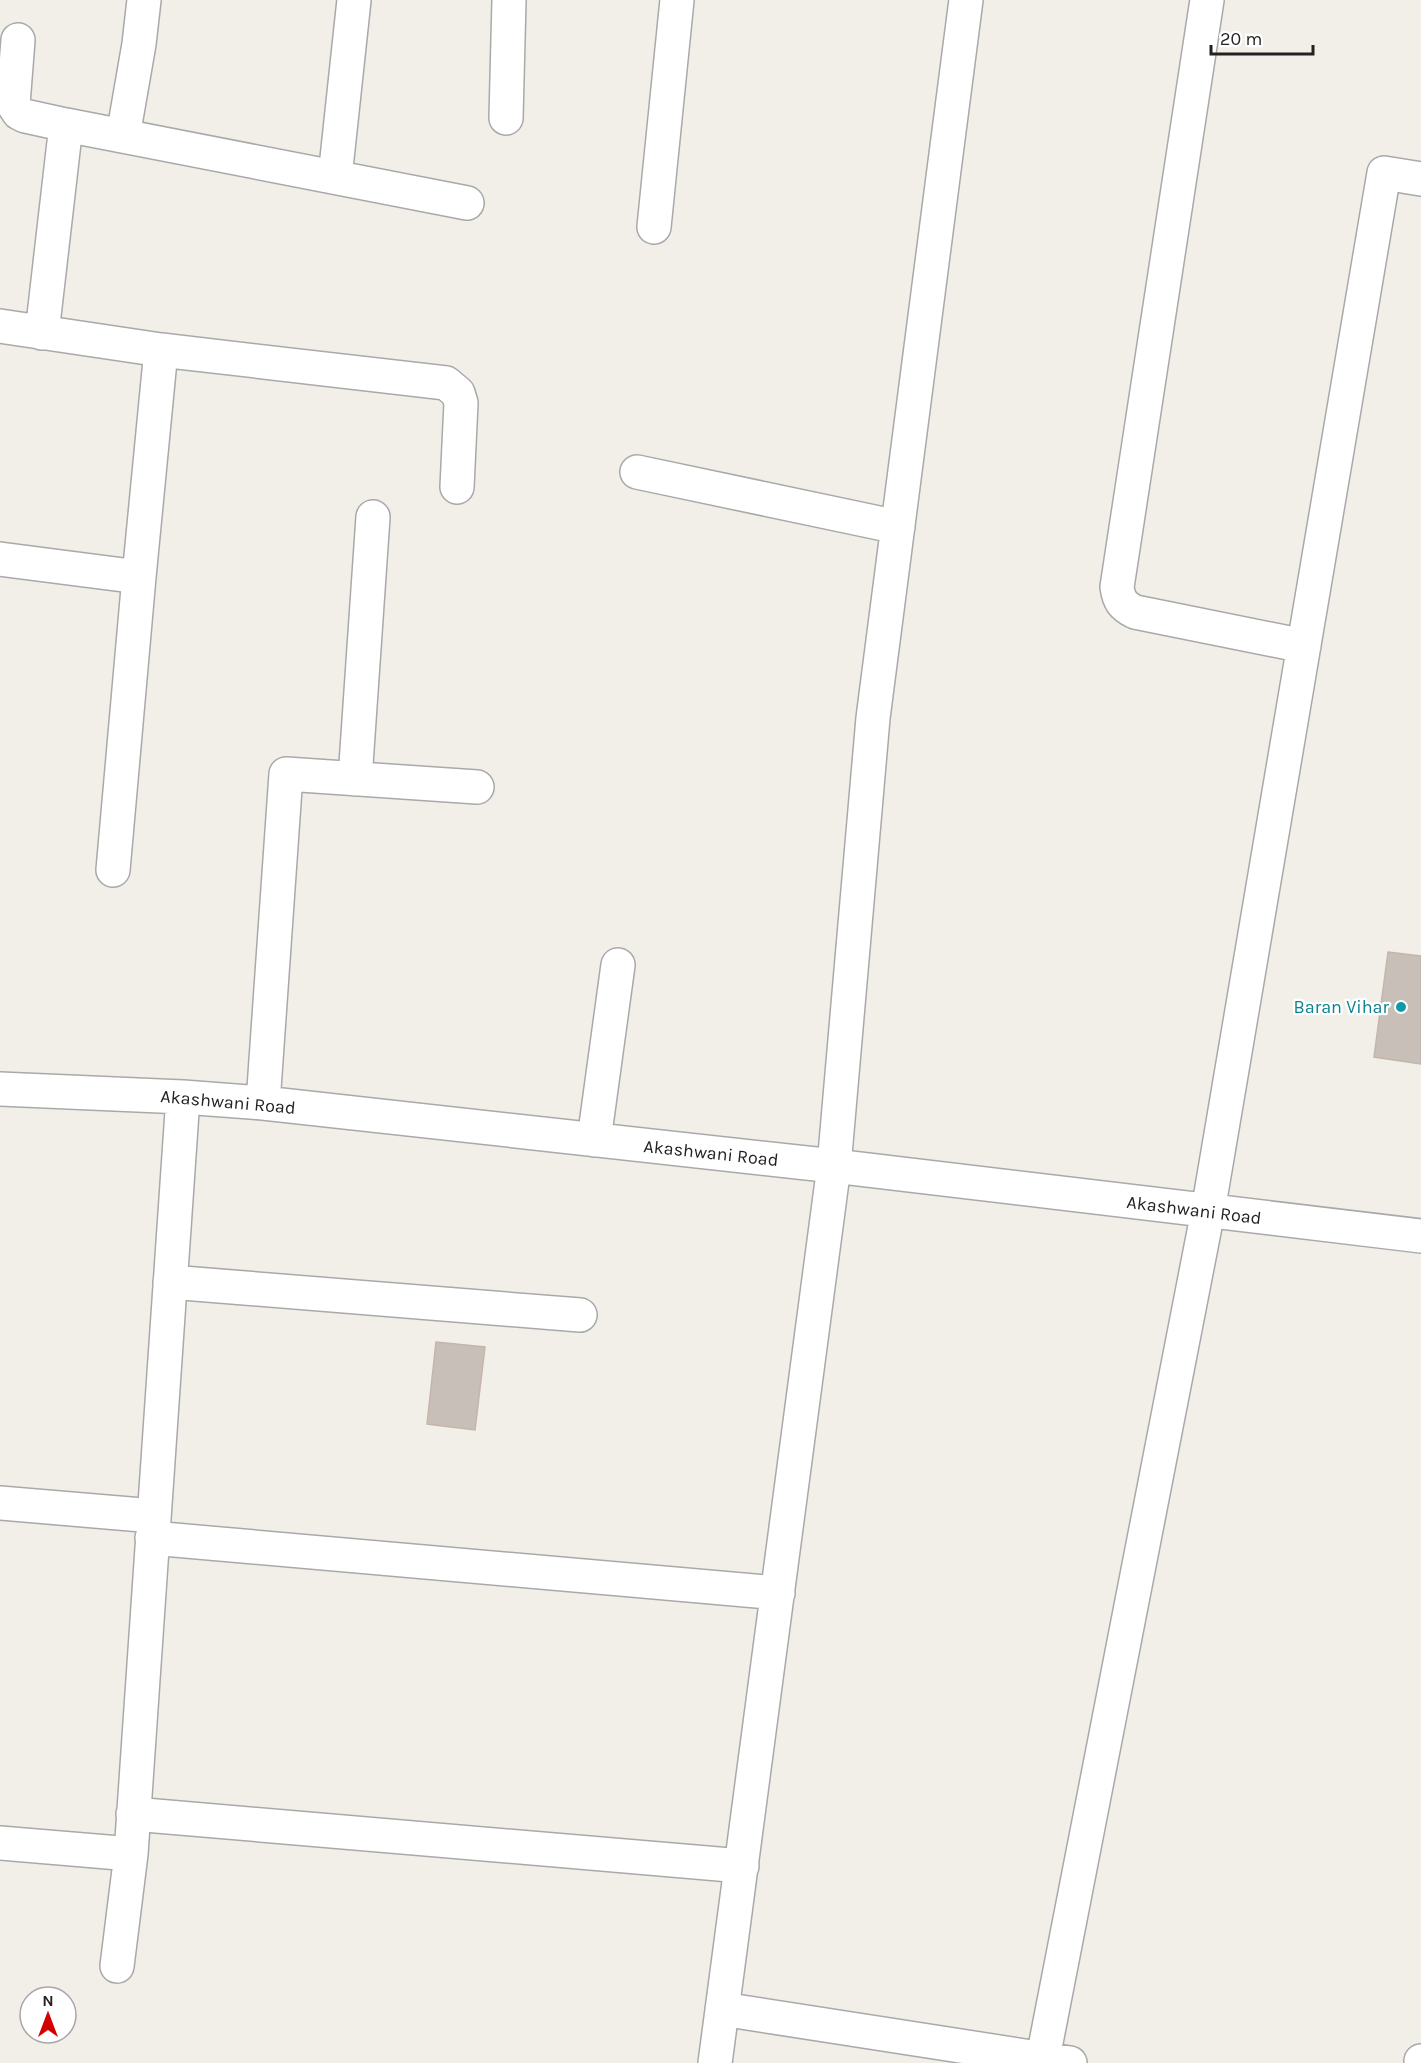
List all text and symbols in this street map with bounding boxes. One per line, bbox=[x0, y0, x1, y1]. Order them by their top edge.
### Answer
scale bar bbox=[1211, 18, 1313, 56]
text: 20 m bbox=[1220, 28, 1262, 50]
place label: Baran Vihar bbox=[1294, 996, 1389, 1018]
marker: Baran Vihar bbox=[1394, 1000, 1408, 1014]
street label: Akashwani Road bbox=[159, 1085, 297, 1119]
street label: Akashwani Road bbox=[642, 1135, 780, 1171]
street label: Akashwani Road bbox=[1125, 1191, 1263, 1229]
north arrow bbox=[18, 1985, 78, 2045]
text: N bbox=[42, 1991, 54, 2010]

